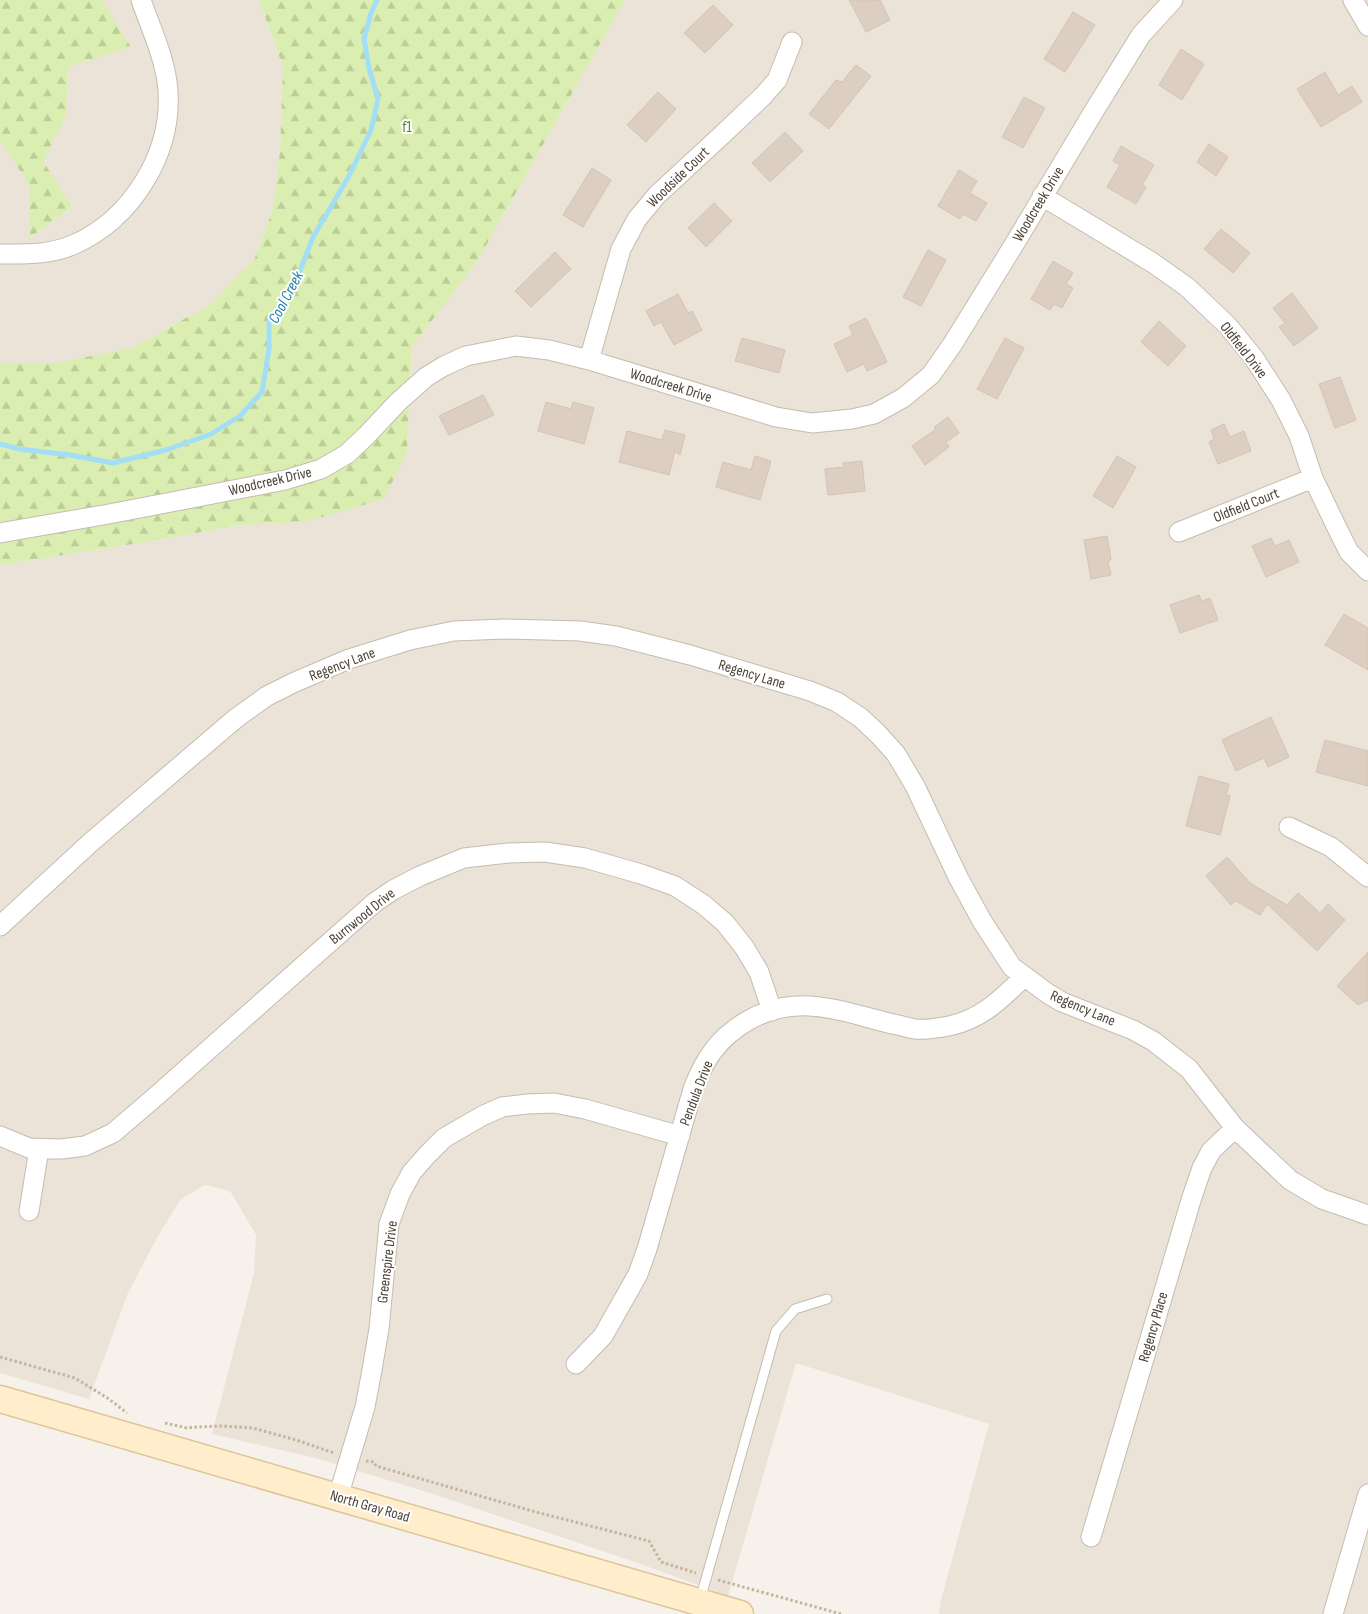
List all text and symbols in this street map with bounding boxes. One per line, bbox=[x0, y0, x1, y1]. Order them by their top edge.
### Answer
park label: f1 bbox=[402, 118, 413, 137]
street label: Woodside Court bbox=[643, 143, 714, 212]
street label: Woodcreek Drive bbox=[1009, 163, 1068, 245]
water label: Cool Creek bbox=[265, 268, 308, 327]
street label: Oldfield Drive bbox=[1216, 318, 1272, 382]
street label: Woodcreek Drive bbox=[628, 364, 714, 407]
street label: Woodcreek Drive bbox=[227, 463, 313, 500]
street label: Oldfield Court bbox=[1211, 484, 1282, 527]
street label: Regency Lane bbox=[307, 643, 378, 686]
street label: Regency Lane bbox=[716, 655, 788, 694]
street label: Burnwood Drive bbox=[326, 884, 399, 949]
street label: Regency Lane bbox=[1047, 986, 1118, 1031]
street label: Pendula Drive bbox=[675, 1058, 718, 1129]
street label: Greenspire Drive bbox=[373, 1220, 402, 1304]
street label: Regency Place bbox=[1134, 1290, 1173, 1364]
street label: North Gray Road bbox=[328, 1486, 412, 1527]

